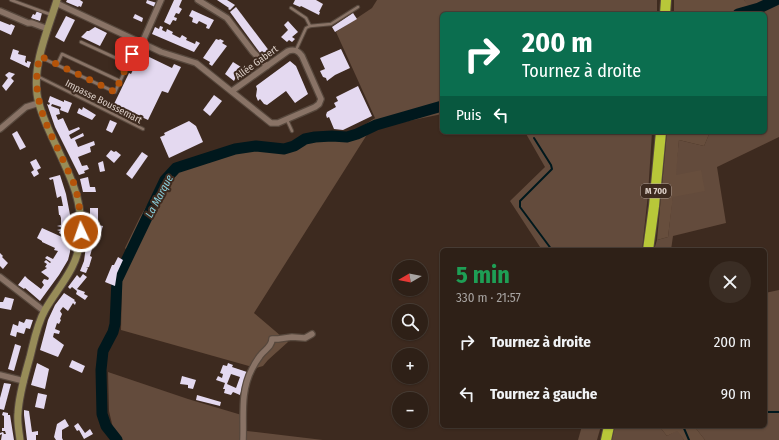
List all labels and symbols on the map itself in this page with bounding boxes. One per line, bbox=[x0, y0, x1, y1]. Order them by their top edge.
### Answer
pin bbox=[115, 37, 149, 71]
street label: Allée Gabert bbox=[233, 43, 281, 82]
street label: Impasse Boussemart bbox=[63, 77, 145, 127]
water label: La Marque bbox=[143, 173, 176, 220]
road number: M 700 bbox=[641, 184, 671, 198]
position arrow bbox=[60, 211, 102, 253]
north arrow bbox=[392, 260, 428, 296]

